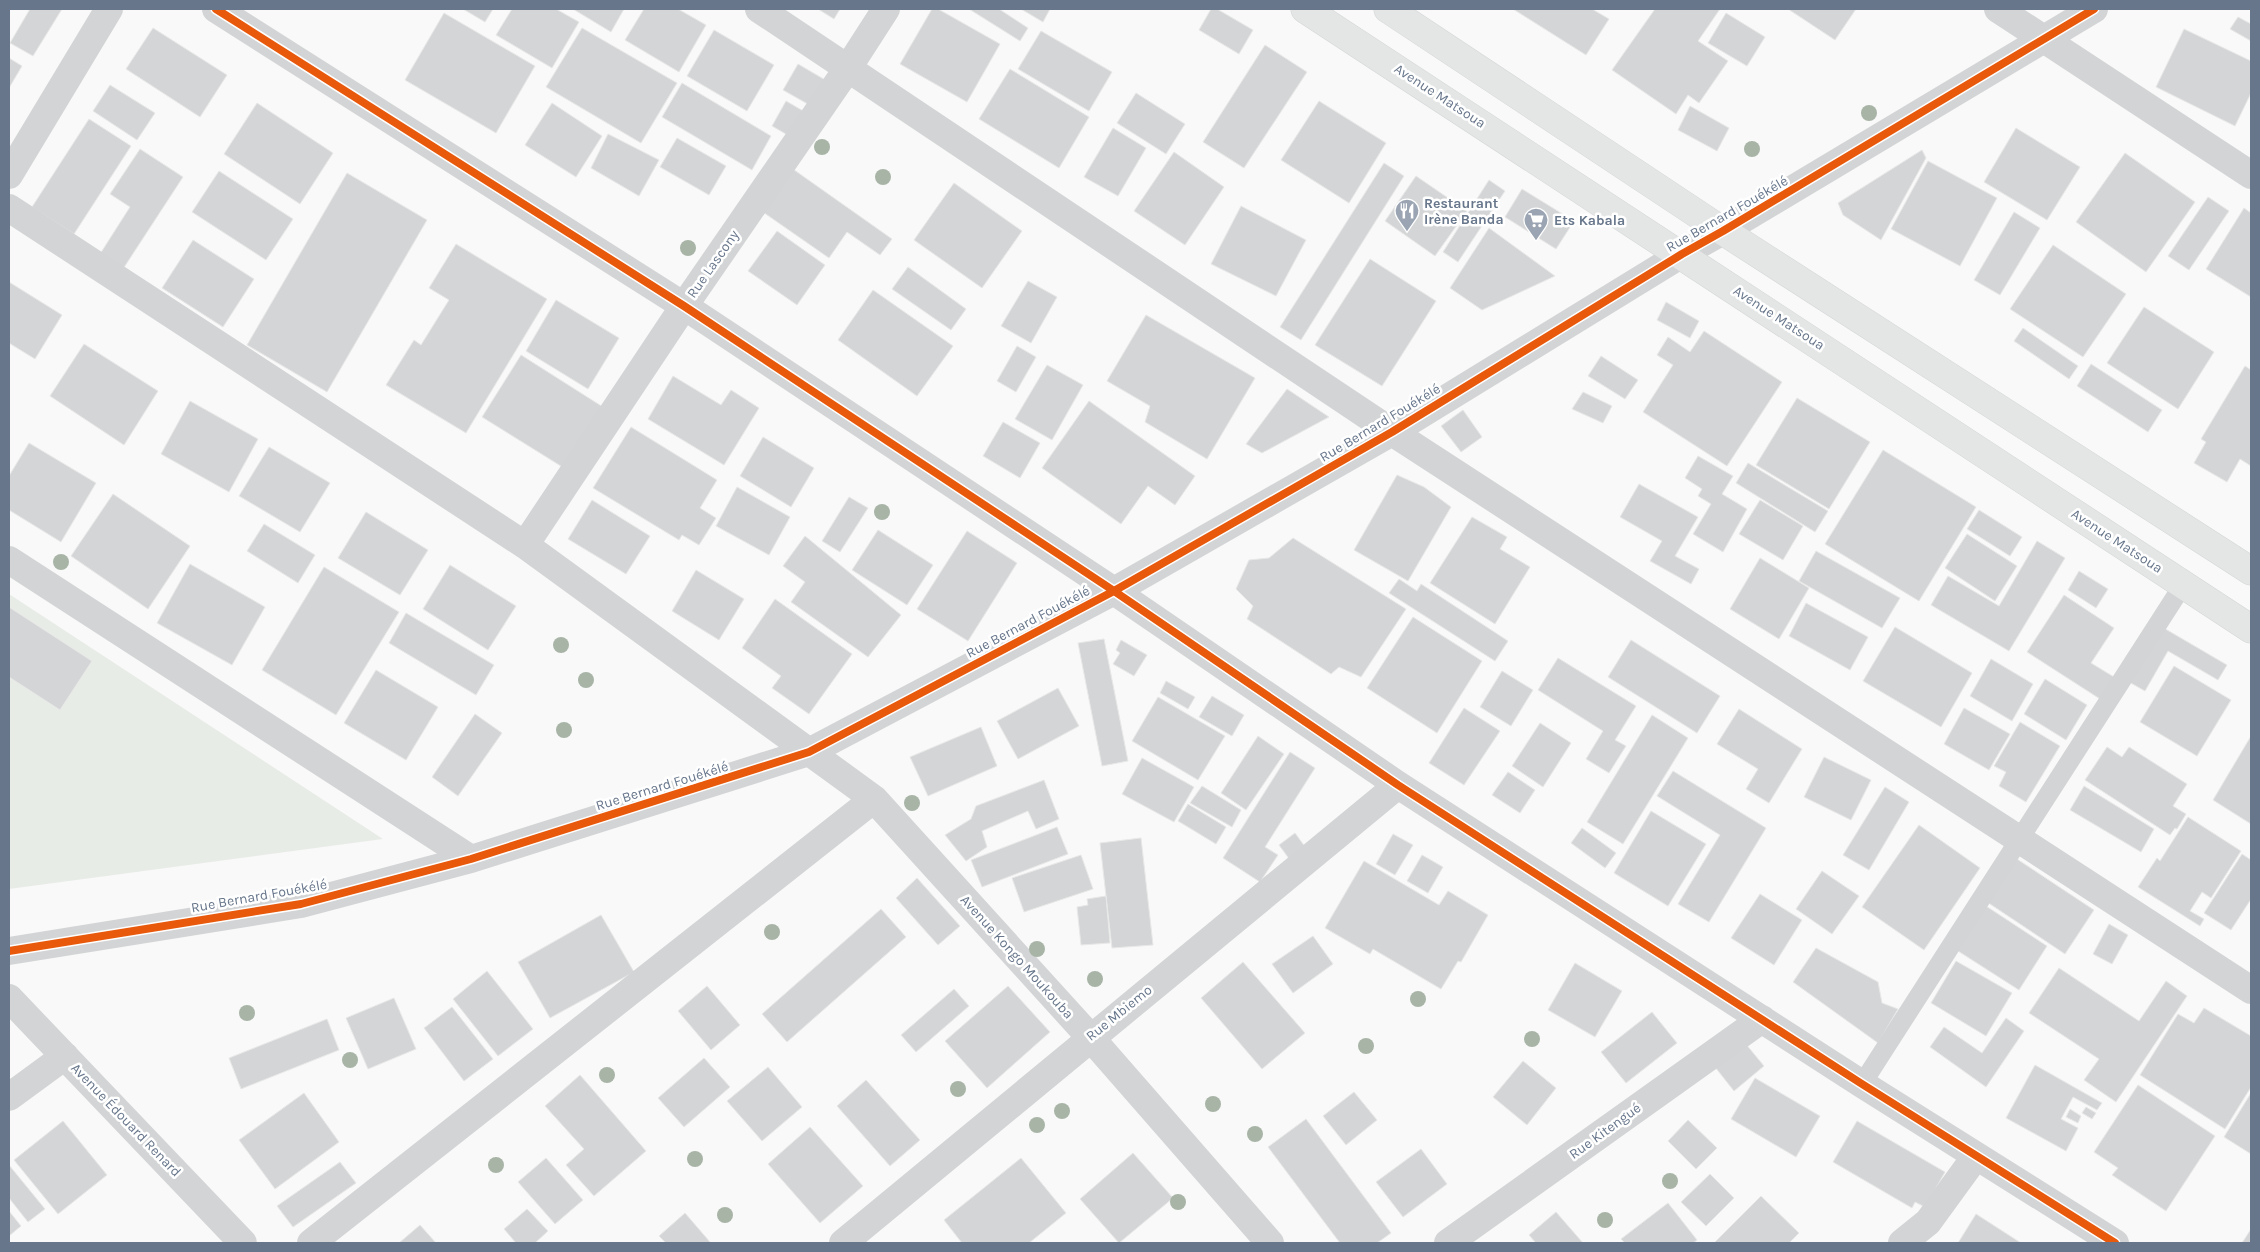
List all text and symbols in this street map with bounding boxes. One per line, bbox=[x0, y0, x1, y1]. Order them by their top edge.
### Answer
street label: Avenue Matsoua bbox=[1391, 60, 1489, 132]
street label: Rue Bernard Fouékélé bbox=[1663, 172, 1791, 256]
place label: Restaurant Irène Banda bbox=[1424, 195, 1504, 228]
restaurant icon: Restaurant Irène Banda bbox=[1394, 198, 1420, 232]
supermarket icon: Ets Kabala bbox=[1523, 207, 1549, 241]
place label: Ets Kabala bbox=[1554, 212, 1625, 229]
street label: Rue Lascony bbox=[683, 226, 743, 301]
street label: Avenue Matsoua bbox=[1730, 282, 1828, 354]
street label: Rue Bernard Fouékélé bbox=[1317, 380, 1443, 466]
street label: Avenue Matsoua bbox=[2068, 505, 2166, 577]
street label: Rue Bernard Fouékélé bbox=[963, 582, 1093, 662]
street label: Rue Bernard Fouékélé bbox=[594, 758, 730, 814]
street label: Rue Bernard Fouékélé bbox=[190, 876, 328, 916]
street label: Avenue Kongo Moukouba bbox=[957, 892, 1077, 1022]
street label: Rue Mbiemo bbox=[1083, 981, 1155, 1045]
street label: Avenue Édouard Renard bbox=[67, 1059, 185, 1180]
street label: Rue Kitengué bbox=[1566, 1099, 1644, 1163]

